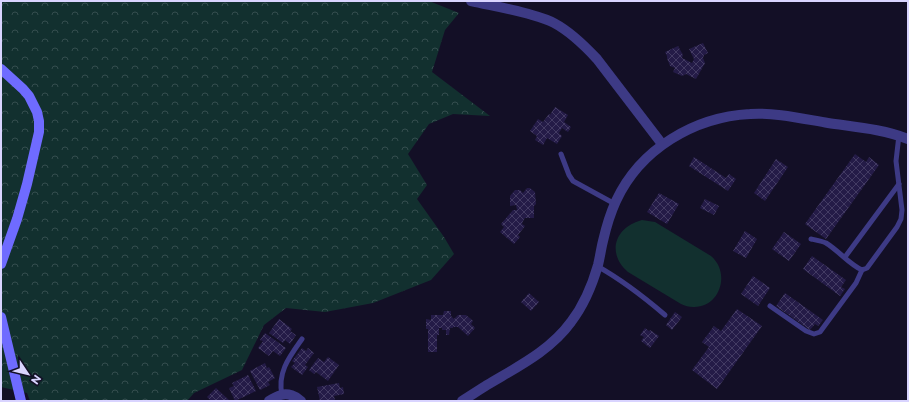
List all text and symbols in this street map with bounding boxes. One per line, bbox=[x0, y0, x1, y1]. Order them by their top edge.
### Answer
north arrow bbox=[8, 354, 48, 394]
text: N bbox=[28, 372, 44, 387]

